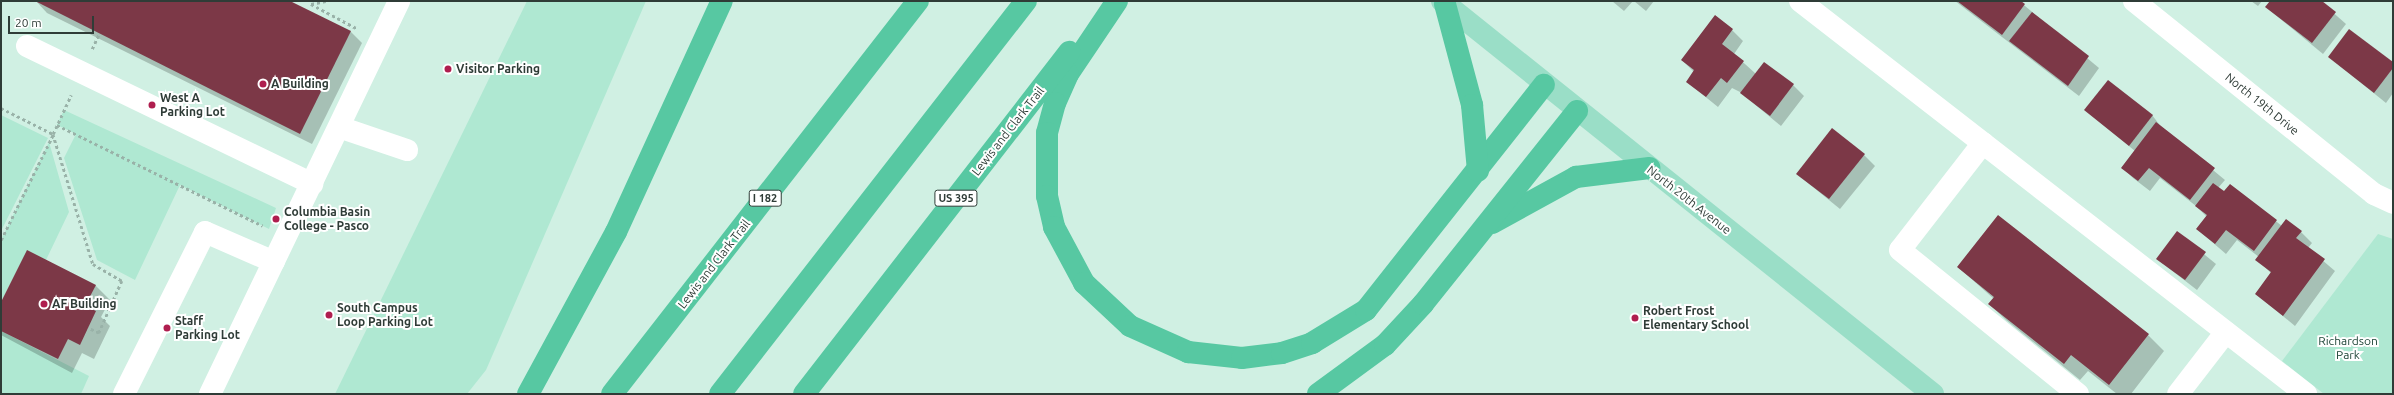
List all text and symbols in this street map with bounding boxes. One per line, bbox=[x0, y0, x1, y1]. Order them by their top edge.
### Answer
scale bar bbox=[10, 8, 96, 34]
text: 20 m bbox=[15, 16, 42, 29]
place label: Visitor Parking bbox=[456, 62, 540, 76]
marker: Visitor Parking bbox=[443, 64, 453, 74]
street label: North 19th Drive bbox=[2222, 70, 2302, 138]
place label: A Building bbox=[271, 77, 329, 91]
marker: A Building bbox=[258, 79, 268, 89]
street label: Lewis and Clark Trail bbox=[969, 84, 1047, 178]
place label: West A Parking Lot bbox=[160, 91, 225, 119]
marker: West A Parking Lot bbox=[147, 100, 157, 110]
street label: North 20th Avenue bbox=[1644, 163, 1734, 237]
road number: I 182 bbox=[748, 189, 782, 207]
road number: US 395 bbox=[934, 189, 978, 207]
place label: Columbia Basin College - Pasco bbox=[284, 205, 370, 233]
marker: Columbia Basin College - Pasco bbox=[271, 214, 281, 224]
street label: Lewis and Clark Trail bbox=[675, 217, 753, 311]
place label: AF Building bbox=[52, 297, 117, 311]
marker: AF Building bbox=[39, 299, 49, 309]
place label: South Campus Loop Parking Lot bbox=[337, 301, 433, 329]
place label: Robert Frost Elementary School bbox=[1643, 304, 1749, 332]
marker: South Campus Loop Parking Lot bbox=[324, 310, 334, 320]
marker: Robert Frost Elementary School bbox=[1630, 313, 1640, 323]
place label: Staff Parking Lot bbox=[175, 314, 240, 342]
marker: Staff Parking Lot bbox=[162, 323, 172, 333]
park label: Richardson Park bbox=[2318, 334, 2378, 362]

